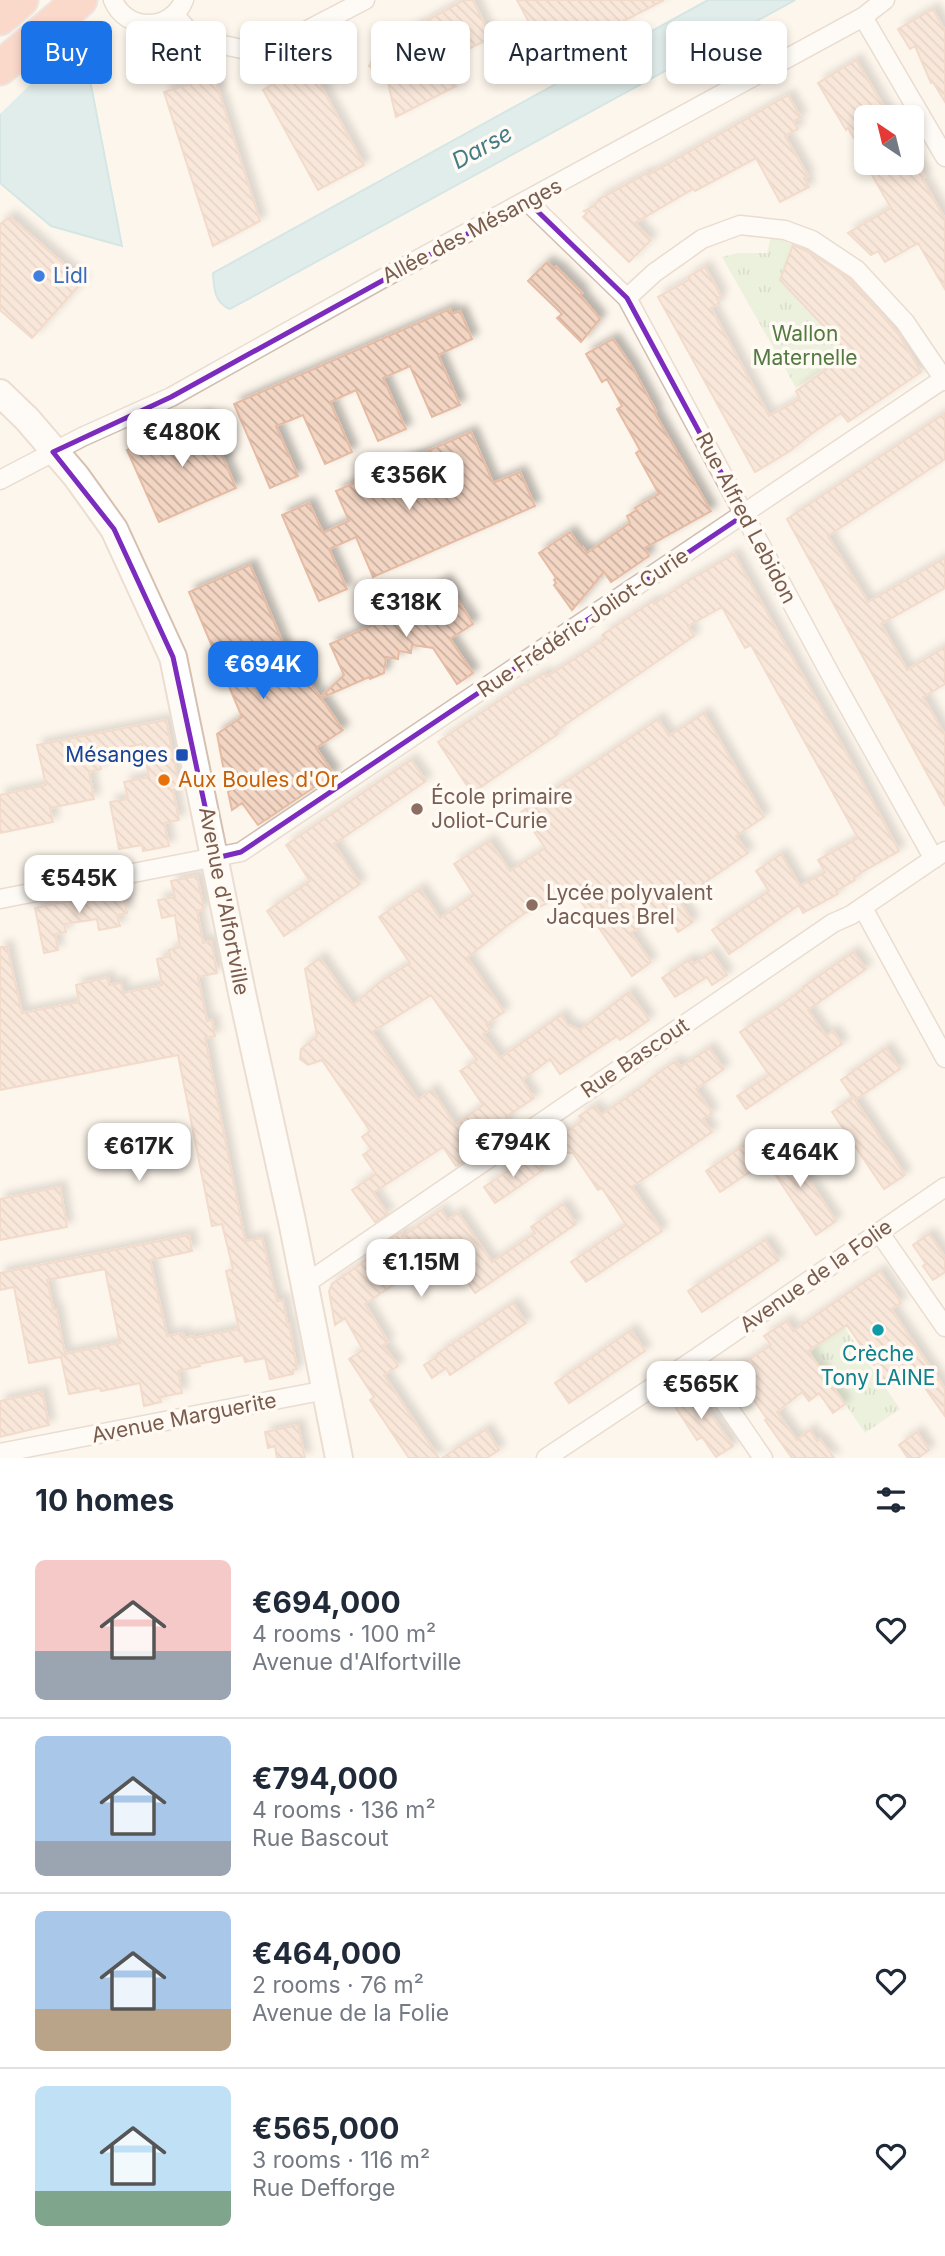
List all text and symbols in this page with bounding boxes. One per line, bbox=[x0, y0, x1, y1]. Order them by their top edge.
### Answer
chip: Buy bbox=[21, 21, 112, 84]
chip: Rent bbox=[126, 21, 226, 84]
chip: Filters bbox=[240, 21, 357, 84]
chip: New bbox=[371, 21, 470, 84]
chip: Apartment bbox=[484, 21, 652, 84]
chip: House bbox=[666, 21, 787, 84]
north arrow bbox=[854, 105, 924, 175]
map controls bbox=[854, 105, 924, 175]
water label: Darse bbox=[447, 119, 517, 175]
street label: Allée des Mésanges bbox=[378, 173, 566, 289]
place label: Lidl bbox=[53, 263, 88, 288]
marker: Lidl bbox=[31, 268, 47, 284]
park label: Wallon Maternelle bbox=[753, 321, 857, 370]
pin: €480K bbox=[133, 410, 231, 469]
text: €480K bbox=[143, 418, 221, 446]
street label: Rue Alfred Lebidon bbox=[691, 428, 802, 607]
pin: €356K bbox=[360, 452, 458, 512]
text: €356K bbox=[371, 461, 447, 489]
street label: Rue Frédéric Joliot-Curie bbox=[473, 543, 693, 703]
pin: €318K bbox=[357, 580, 455, 639]
text: €318K bbox=[370, 588, 442, 616]
pin: €694K bbox=[214, 642, 312, 701]
text: €694K bbox=[224, 650, 302, 678]
place label: Mésanges bbox=[65, 742, 168, 767]
marker: Mésanges bbox=[174, 747, 190, 763]
place label: Aux Boules d'Or bbox=[178, 767, 339, 792]
marker: Aux Boules d'Or bbox=[156, 772, 172, 788]
place label: École primaire Joliot-Curie bbox=[431, 783, 573, 833]
marker: École primaire Joliot-Curie bbox=[409, 801, 425, 817]
street label: Avenue d'Alfortville bbox=[194, 805, 255, 997]
pin: €545K bbox=[30, 856, 128, 915]
text: €545K bbox=[40, 864, 118, 892]
place label: Lycée polyvalent Jacques Brel bbox=[546, 880, 713, 929]
marker: Lycée polyvalent Jacques Brel bbox=[524, 897, 540, 913]
street label: Rue Bascout bbox=[576, 1012, 693, 1103]
pin: €794K bbox=[464, 1120, 562, 1179]
pin: €617K bbox=[90, 1124, 188, 1183]
text: €794K bbox=[475, 1128, 551, 1156]
pin: €464K bbox=[751, 1130, 849, 1189]
text: €617K bbox=[104, 1132, 174, 1160]
text: €464K bbox=[761, 1138, 839, 1166]
street label: Avenue de la Folie bbox=[735, 1214, 897, 1337]
pin: €1.15M bbox=[364, 1240, 478, 1299]
text: €1.15M bbox=[382, 1248, 460, 1276]
marker: Crèche Tony LAINE bbox=[870, 1322, 886, 1338]
place label: Crèche Tony LAINE bbox=[821, 1341, 935, 1390]
pin: €565K bbox=[652, 1362, 750, 1421]
text: €565K bbox=[663, 1370, 739, 1398]
street label: Avenue Marguerite bbox=[89, 1387, 278, 1448]
icon: filters bbox=[872, 1481, 910, 1519]
text: 10 homes bbox=[35, 1482, 174, 1518]
text: €694,000 bbox=[252, 1584, 401, 1620]
icon: home bbox=[91, 1588, 175, 1672]
icon: heart bbox=[872, 1611, 910, 1649]
text: 4 rooms · 100 m² bbox=[252, 1620, 436, 1648]
text: Avenue d'Alfortville bbox=[252, 1648, 462, 1676]
text: €794,000 bbox=[252, 1760, 398, 1796]
icon: home bbox=[91, 1764, 175, 1848]
icon: heart bbox=[872, 1787, 910, 1825]
text: 4 rooms · 136 m² bbox=[252, 1796, 436, 1824]
text: Rue Bascout bbox=[252, 1824, 388, 1852]
text: €464,000 bbox=[252, 1935, 401, 1971]
icon: home bbox=[91, 1939, 175, 2023]
icon: heart bbox=[872, 1962, 910, 2000]
text: 2 rooms · 76 m² bbox=[252, 1971, 424, 1999]
text: Avenue de la Folie bbox=[252, 1999, 449, 2027]
text: €565,000 bbox=[252, 2110, 400, 2146]
icon: home bbox=[91, 2114, 175, 2198]
icon: heart bbox=[872, 2137, 910, 2175]
text: 3 rooms · 116 m² bbox=[252, 2146, 430, 2174]
text: Rue Defforge bbox=[252, 2174, 395, 2202]

